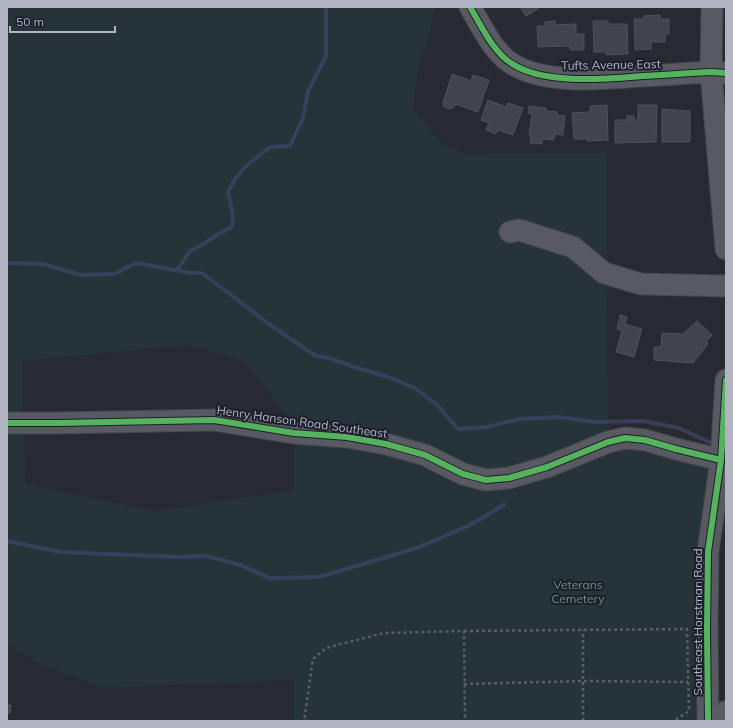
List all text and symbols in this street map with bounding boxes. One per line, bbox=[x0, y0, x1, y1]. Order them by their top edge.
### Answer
scale bar bbox=[10, 8, 115, 34]
text: 50 m bbox=[16, 14, 44, 29]
street label: Tufts Avenue East bbox=[561, 56, 661, 73]
street label: Henry Hanson Road Southeast bbox=[216, 402, 388, 441]
street label: Southeast Horstman Road bbox=[690, 548, 705, 696]
park label: Veterans Cemetery bbox=[551, 577, 605, 606]

